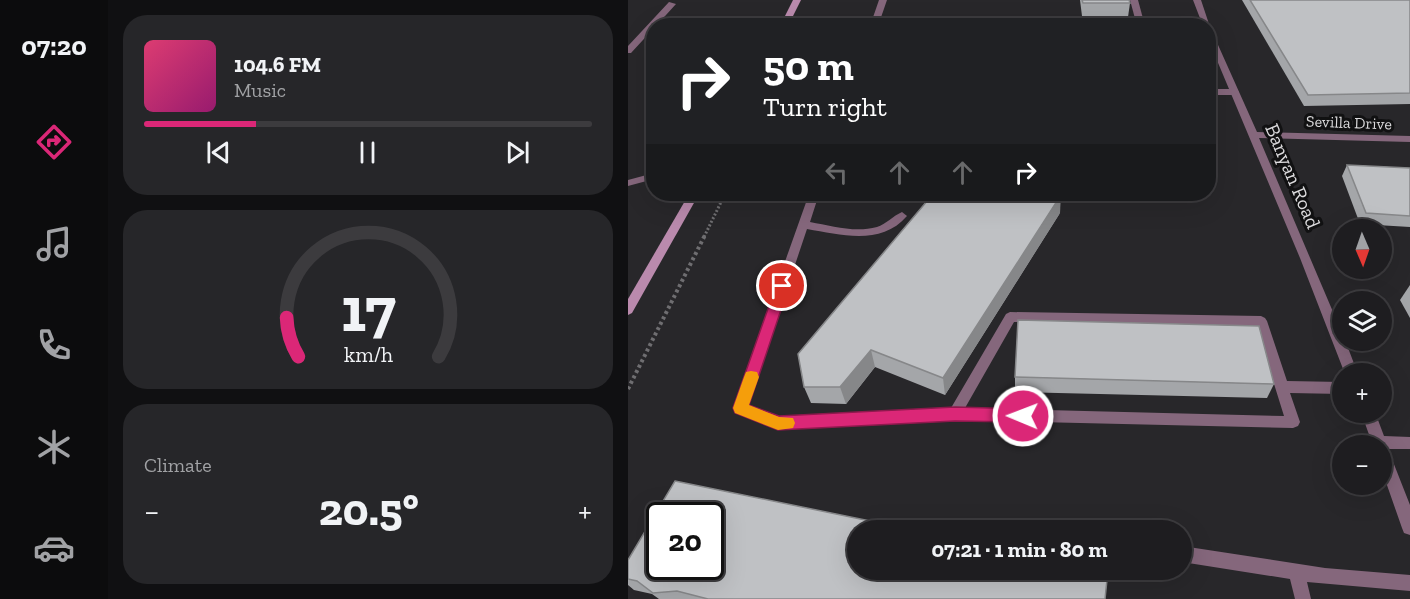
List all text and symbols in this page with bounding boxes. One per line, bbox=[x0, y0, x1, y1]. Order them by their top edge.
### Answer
text: 07:20 bbox=[21, 30, 87, 62]
text: 50 m bbox=[763, 40, 854, 91]
icon: right bbox=[664, 42, 742, 120]
text: 104.6 FM bbox=[234, 51, 321, 78]
text: Music bbox=[234, 78, 286, 102]
text: Turn right bbox=[763, 91, 887, 123]
street label: Sevilla Drive bbox=[1306, 112, 1392, 133]
street label: Banyan Road bbox=[1260, 120, 1326, 232]
icon: directions bbox=[33, 121, 75, 163]
icon: previous bbox=[202, 136, 235, 169]
icon: pause bbox=[351, 136, 384, 169]
icon: next bbox=[501, 136, 534, 169]
icon: left bbox=[820, 156, 853, 189]
icon: ahead bbox=[883, 156, 916, 189]
icon: ahead bbox=[946, 156, 979, 189]
icon: right bbox=[1009, 156, 1042, 189]
north arrow bbox=[1332, 219, 1392, 279]
map controls bbox=[1332, 219, 1392, 495]
icon: music bbox=[33, 223, 75, 265]
pin bbox=[756, 260, 807, 311]
icon: arrive bbox=[765, 269, 798, 302]
text: 17 bbox=[341, 272, 396, 347]
button: layers bbox=[1332, 291, 1392, 351]
icon: phone bbox=[33, 324, 75, 366]
text: km/h bbox=[344, 342, 392, 367]
button: + bbox=[1332, 363, 1392, 423]
position arrow bbox=[991, 384, 1055, 448]
icon: climate bbox=[33, 426, 75, 468]
button: − bbox=[1332, 435, 1392, 495]
text: Climate bbox=[144, 453, 212, 477]
text: 20.5° bbox=[319, 483, 419, 537]
text: − bbox=[144, 491, 159, 530]
text: + bbox=[578, 491, 592, 530]
speed limit sign: 20 bbox=[646, 502, 724, 580]
icon: car bbox=[33, 527, 75, 569]
text: 07:21 · 1 min · 80 m bbox=[931, 536, 1108, 563]

